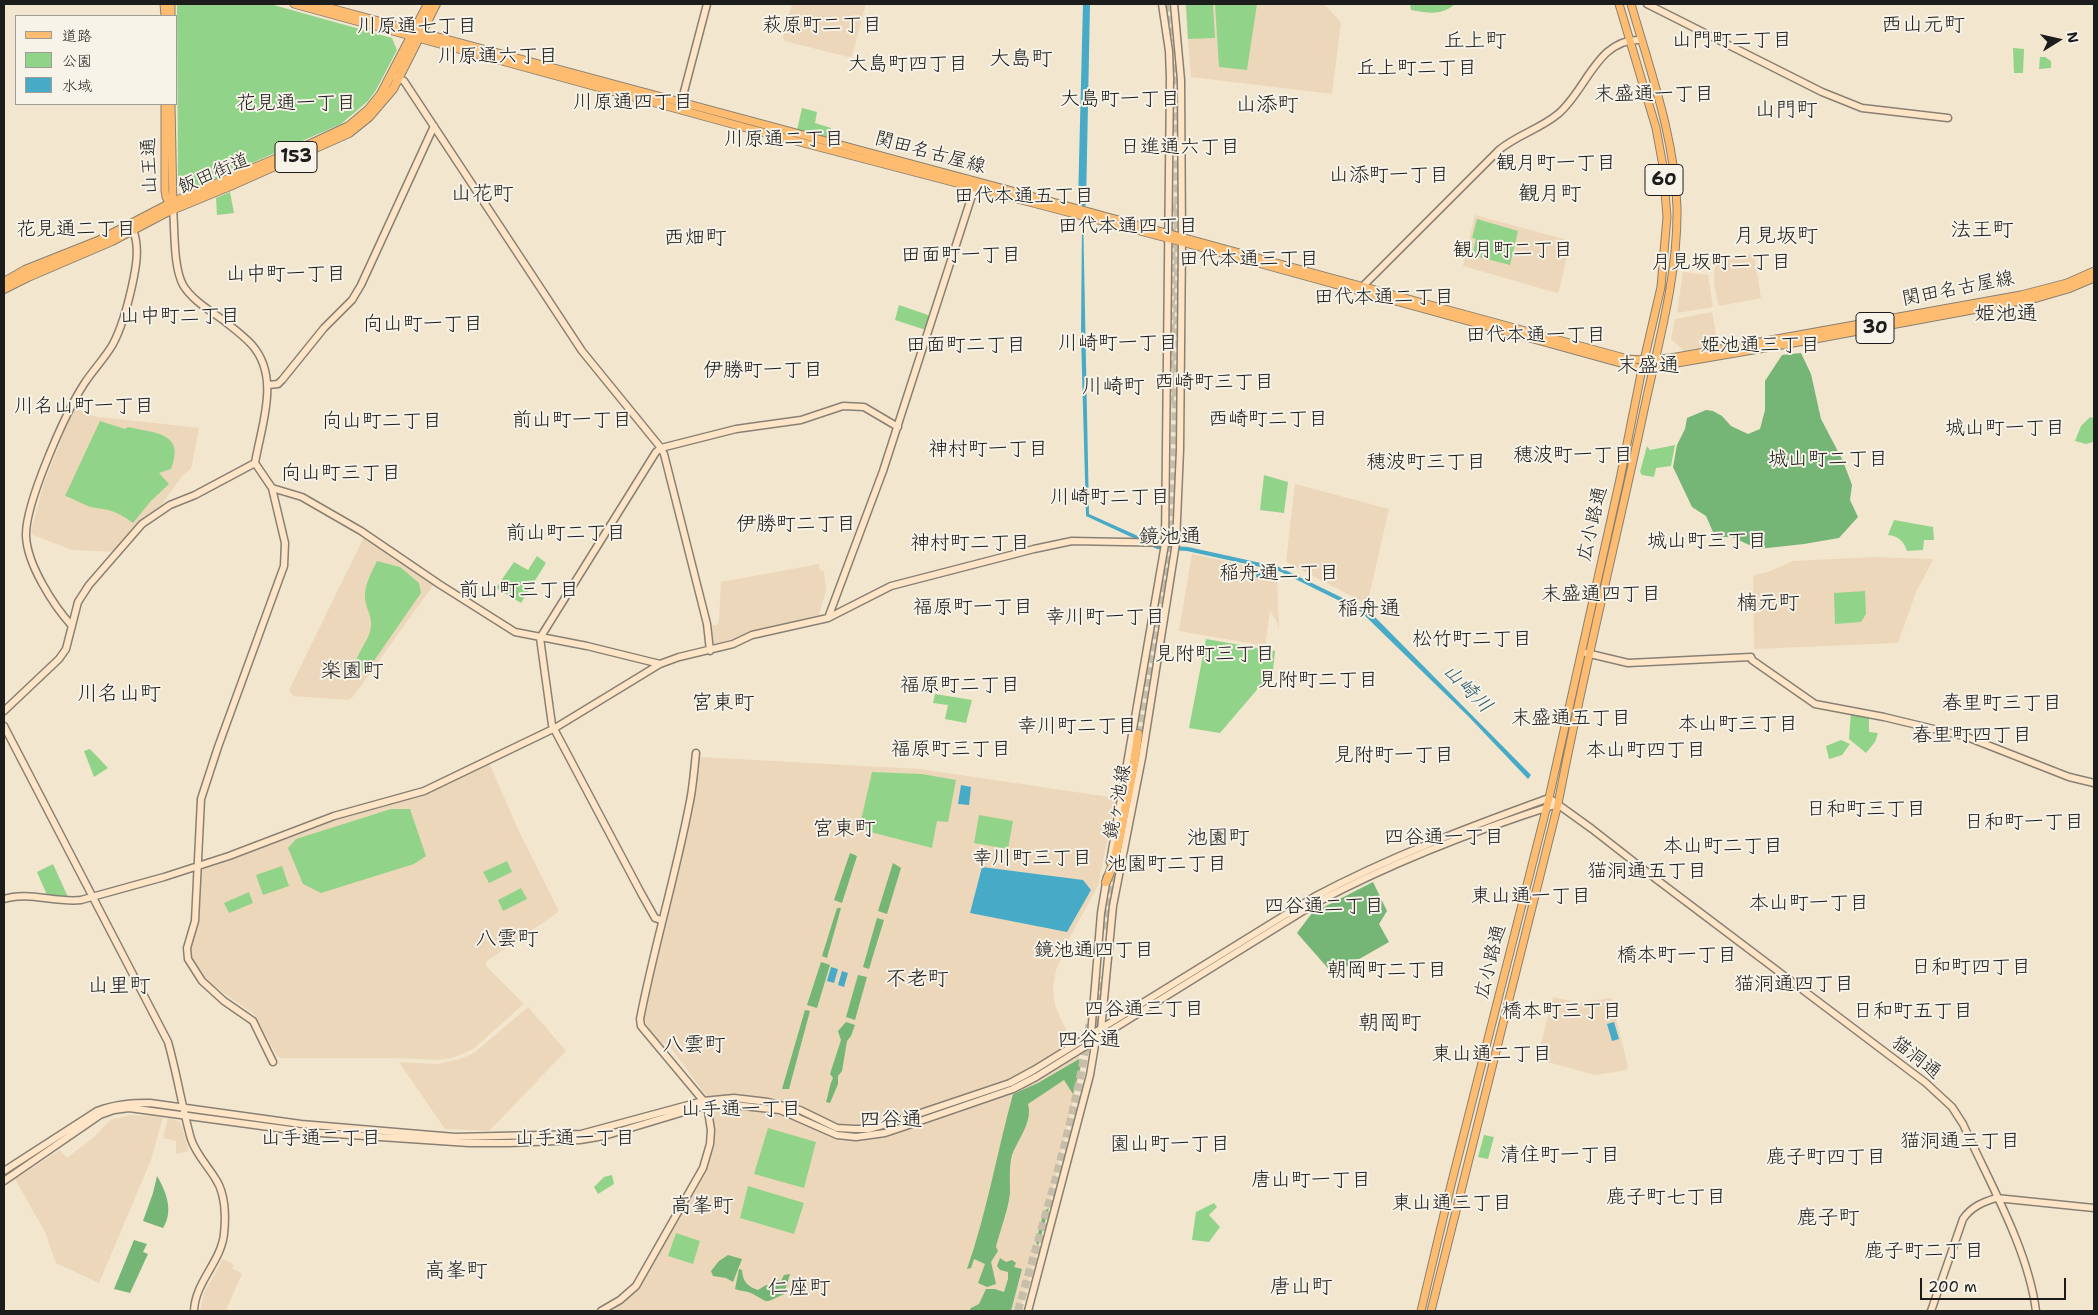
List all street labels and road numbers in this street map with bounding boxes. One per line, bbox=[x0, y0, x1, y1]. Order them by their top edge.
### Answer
street label: 関田名古屋線 bbox=[872, 127, 988, 179]
street label: 山王通 bbox=[138, 137, 162, 195]
road number: 153 bbox=[275, 142, 317, 172]
street label: 飯田街道 bbox=[175, 149, 253, 199]
road number: 60 bbox=[1645, 164, 1683, 196]
street label: 関田名古屋線 bbox=[1900, 267, 2016, 311]
road number: 30 bbox=[1856, 312, 1894, 343]
street label: 広小路通 bbox=[1573, 484, 1613, 564]
street label: 鏡ヶ池線 bbox=[1100, 763, 1136, 841]
street label: 広小路通 bbox=[1471, 922, 1511, 1002]
street label: 猫洞通 bbox=[1887, 1031, 1945, 1085]

